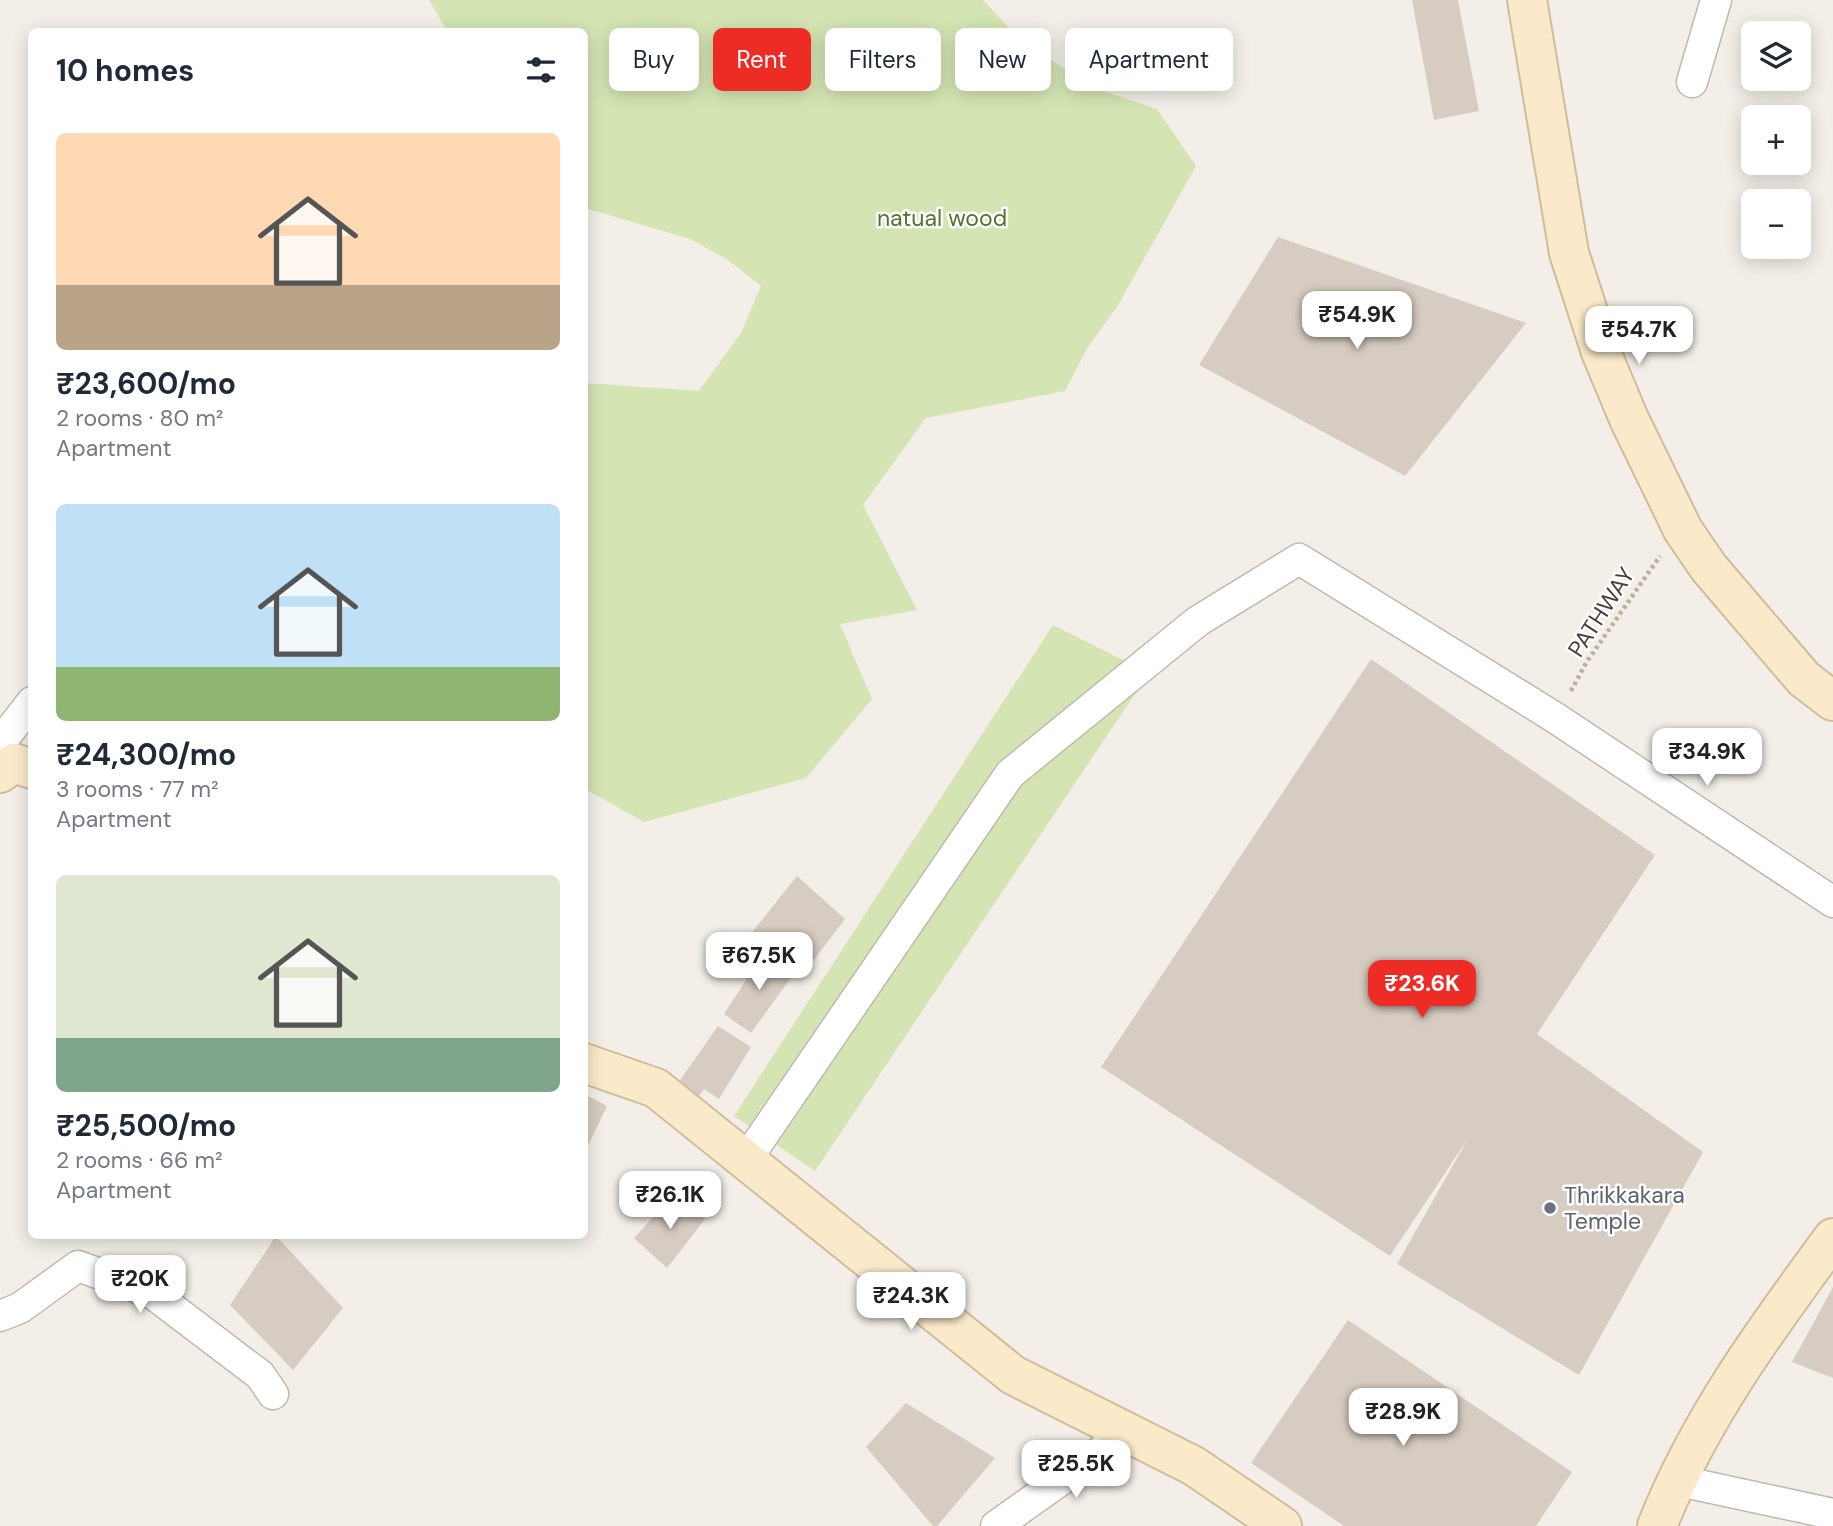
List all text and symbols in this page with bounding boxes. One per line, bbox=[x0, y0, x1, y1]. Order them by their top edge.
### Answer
map controls bbox=[1741, 21, 1811, 259]
button: layers bbox=[1741, 21, 1811, 91]
chip: Buy bbox=[609, 28, 699, 91]
chip: Rent bbox=[713, 28, 811, 91]
chip: Filters bbox=[825, 28, 941, 91]
chip: New bbox=[955, 28, 1051, 91]
chip: Apartment bbox=[1065, 28, 1233, 91]
text: 10 homes bbox=[56, 51, 194, 90]
icon: filters bbox=[522, 51, 560, 89]
button: + bbox=[1741, 105, 1811, 175]
icon: home bbox=[245, 178, 371, 304]
button: − bbox=[1741, 189, 1811, 259]
park label: natual wood bbox=[877, 203, 1007, 233]
pin: ₹54.9K bbox=[1300, 292, 1414, 351]
text: ₹54.9K bbox=[1318, 299, 1396, 329]
pin: ₹54.7K bbox=[1582, 306, 1696, 366]
text: ₹54.7K bbox=[1601, 314, 1677, 344]
text: ₹23,600/mo bbox=[56, 364, 236, 403]
text: 2 rooms · 80 m² bbox=[56, 403, 223, 433]
text: Apartment bbox=[56, 433, 171, 463]
icon: home bbox=[245, 549, 371, 675]
street label: PATHWAY bbox=[1561, 562, 1641, 662]
pin: ₹34.9K bbox=[1650, 728, 1764, 788]
text: ₹24,300/mo bbox=[56, 735, 236, 774]
text: ₹34.9K bbox=[1668, 736, 1746, 766]
text: 3 rooms · 77 m² bbox=[56, 774, 219, 804]
text: Apartment bbox=[56, 804, 171, 834]
icon: home bbox=[245, 920, 371, 1046]
pin: ₹67.5K bbox=[702, 932, 816, 992]
text: ₹67.5K bbox=[722, 940, 796, 970]
pin: ₹23.6K bbox=[1365, 960, 1479, 1020]
text: ₹23.6K bbox=[1384, 968, 1460, 998]
text: ₹25,500/mo bbox=[56, 1106, 236, 1145]
text: 2 rooms · 66 m² bbox=[56, 1145, 223, 1175]
pin: ₹26.1K bbox=[613, 1172, 727, 1231]
text: Apartment bbox=[56, 1175, 171, 1205]
text: ₹26.1K bbox=[635, 1179, 705, 1209]
place label: Thrikkakara Temple bbox=[1564, 1180, 1685, 1236]
marker: Thrikkakara Temple bbox=[1542, 1200, 1558, 1216]
pin: ₹20K bbox=[99, 1256, 181, 1315]
text: ₹20K bbox=[111, 1263, 169, 1293]
pin: ₹24.3K bbox=[854, 1272, 968, 1332]
text: ₹24.3K bbox=[873, 1280, 949, 1310]
pin: ₹28.9K bbox=[1346, 1388, 1460, 1448]
text: ₹28.9K bbox=[1365, 1396, 1441, 1426]
pin: ₹25.5K bbox=[1019, 1440, 1133, 1500]
text: ₹25.5K bbox=[1038, 1448, 1114, 1478]

